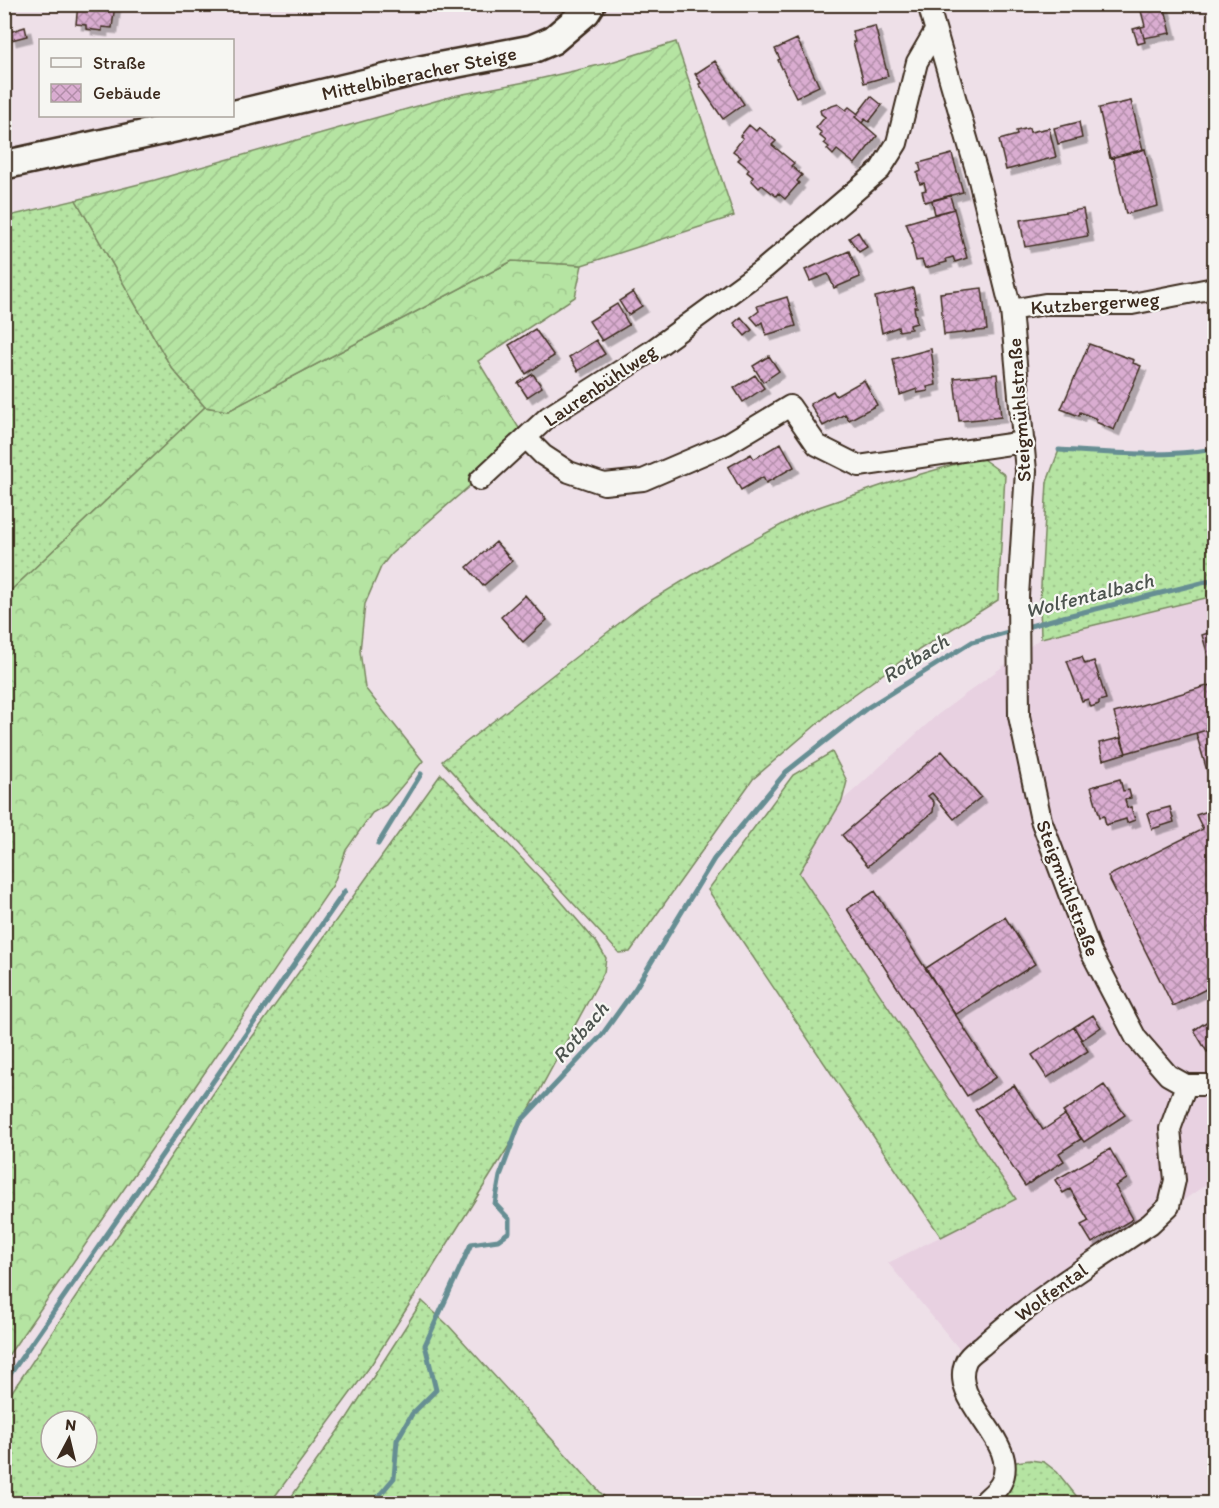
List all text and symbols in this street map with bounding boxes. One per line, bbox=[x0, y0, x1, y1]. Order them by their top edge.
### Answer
legend bbox=[39, 39, 234, 117]
street label: Mittelbiberacher Steige bbox=[319, 41, 519, 105]
text: Straße bbox=[93, 52, 146, 74]
text: Gebäude bbox=[93, 82, 161, 104]
street label: Kutzbergerweg bbox=[1030, 286, 1161, 319]
street label: Steigmühlstraße bbox=[1002, 337, 1036, 483]
street label: Laurenbühlweg bbox=[539, 338, 662, 432]
water label: Wolfentalbach bbox=[1022, 567, 1156, 623]
water label: Rotbach bbox=[877, 628, 953, 688]
street label: Steigmühlstraße bbox=[1031, 816, 1105, 960]
water label: Rotbach bbox=[546, 996, 614, 1068]
street label: Wolfental bbox=[1010, 1257, 1092, 1326]
north arrow bbox=[39, 1409, 99, 1469]
text: N bbox=[64, 1415, 77, 1435]

